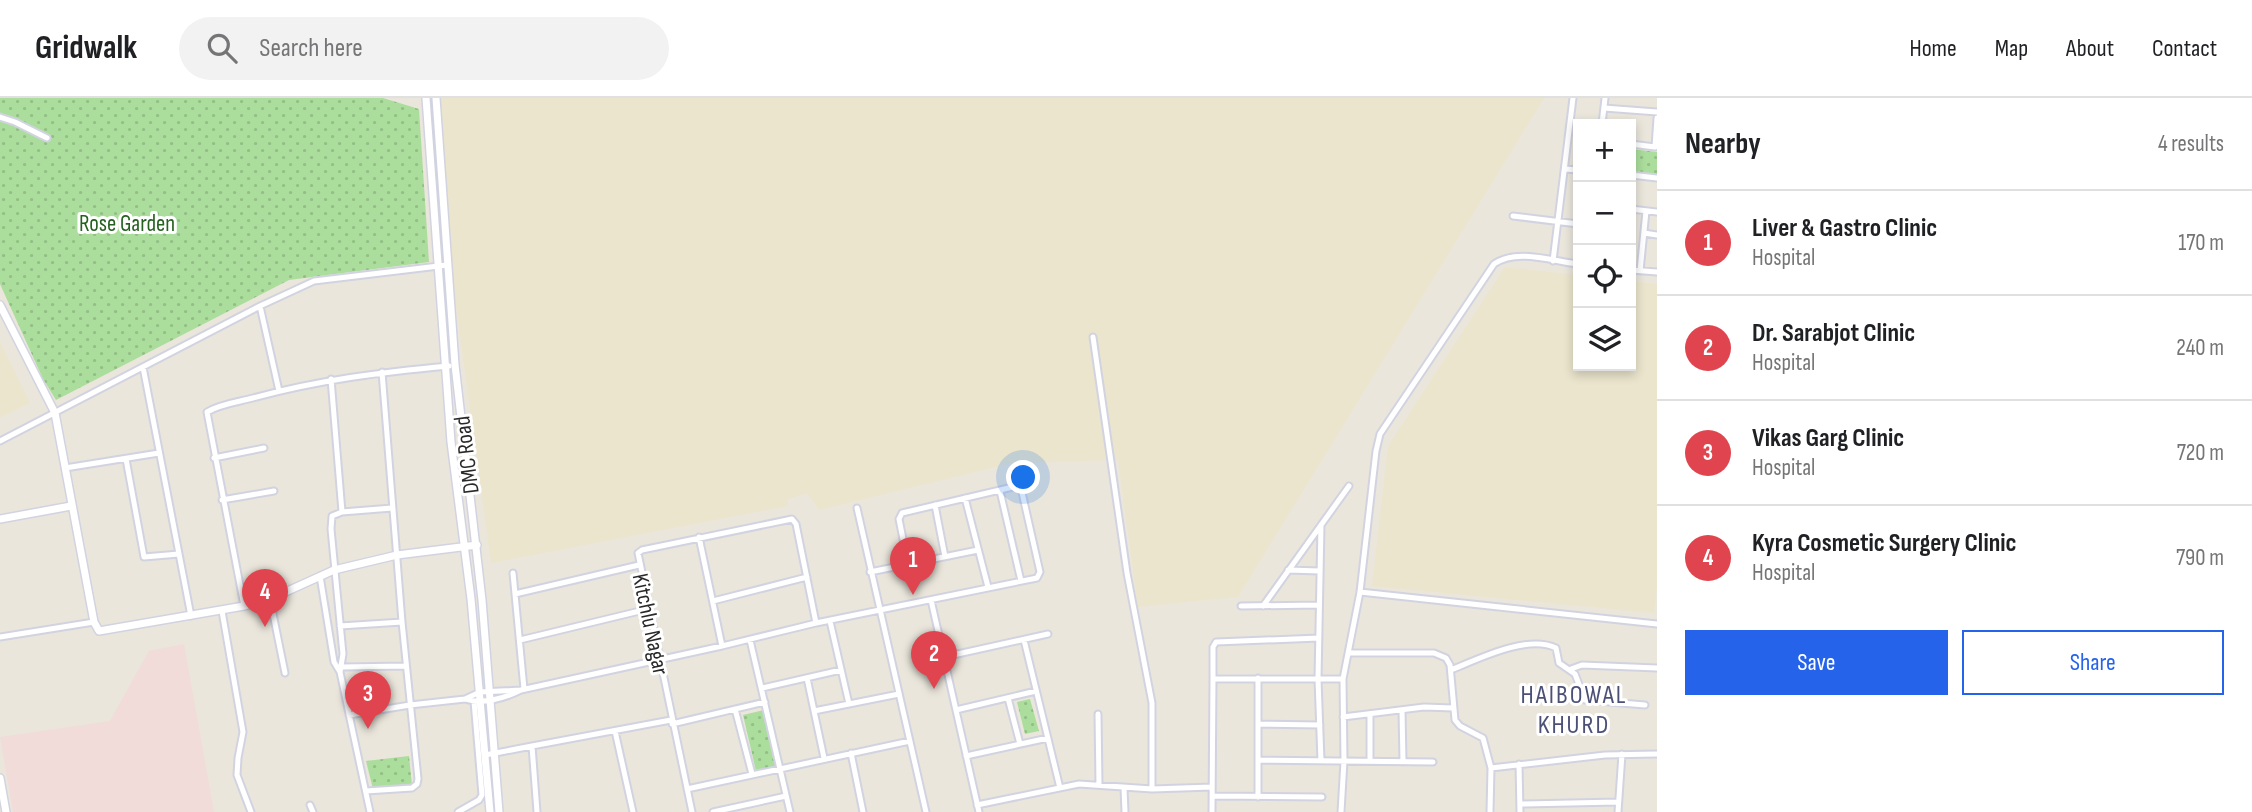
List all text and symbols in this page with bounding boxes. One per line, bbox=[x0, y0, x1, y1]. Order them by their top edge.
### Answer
search box bbox=[179, 17, 669, 80]
text: Gridwalk bbox=[35, 28, 137, 68]
icon: search bbox=[203, 29, 241, 67]
text: Search here bbox=[259, 33, 363, 64]
text: Home bbox=[1909, 34, 1957, 63]
text: Map bbox=[1995, 34, 2028, 63]
text: About bbox=[2066, 34, 2114, 63]
text: Contact bbox=[2152, 34, 2217, 63]
map controls bbox=[1573, 119, 1636, 371]
button: + bbox=[1573, 119, 1636, 182]
text: Nearby bbox=[1685, 126, 1761, 162]
text: 4 results bbox=[2158, 130, 2224, 158]
button: − bbox=[1573, 182, 1636, 245]
park label: Rose Garden bbox=[79, 210, 175, 238]
text: Liver & Gastro Clinic bbox=[1752, 213, 1937, 244]
text: 1 bbox=[1703, 229, 1713, 257]
text: 170 m bbox=[2178, 229, 2224, 257]
text: Hospital bbox=[1752, 244, 1815, 272]
button: locate bbox=[1573, 245, 1636, 308]
button: layers bbox=[1573, 308, 1636, 371]
text: Dr. Sarabjot Clinic bbox=[1752, 318, 1915, 349]
text: 2 bbox=[1703, 334, 1713, 362]
text: 240 m bbox=[2176, 334, 2224, 362]
text: Hospital bbox=[1752, 349, 1815, 377]
street label: DMC Road bbox=[448, 414, 486, 495]
text: Vikas Garg Clinic bbox=[1752, 423, 1904, 454]
text: 3 bbox=[1703, 439, 1713, 467]
text: 720 m bbox=[2177, 439, 2224, 467]
text: Hospital bbox=[1752, 454, 1815, 482]
your location bbox=[1006, 460, 1040, 494]
text: Kyra Cosmetic Surgery Clinic bbox=[1752, 528, 2017, 559]
pin: 1 bbox=[890, 537, 936, 595]
text: 4 bbox=[1703, 544, 1713, 572]
text: 790 m bbox=[2176, 544, 2224, 572]
text: Hospital bbox=[1752, 559, 1815, 587]
pin: 4 bbox=[242, 569, 288, 627]
street label: Kitchlu Nagar bbox=[626, 571, 675, 678]
button: Save bbox=[1685, 630, 1948, 695]
button: Share bbox=[1962, 630, 2224, 695]
pin: 2 bbox=[911, 631, 957, 689]
pin: 3 bbox=[345, 671, 391, 729]
district label: HAIBOWAL KHURD bbox=[1521, 680, 1627, 741]

